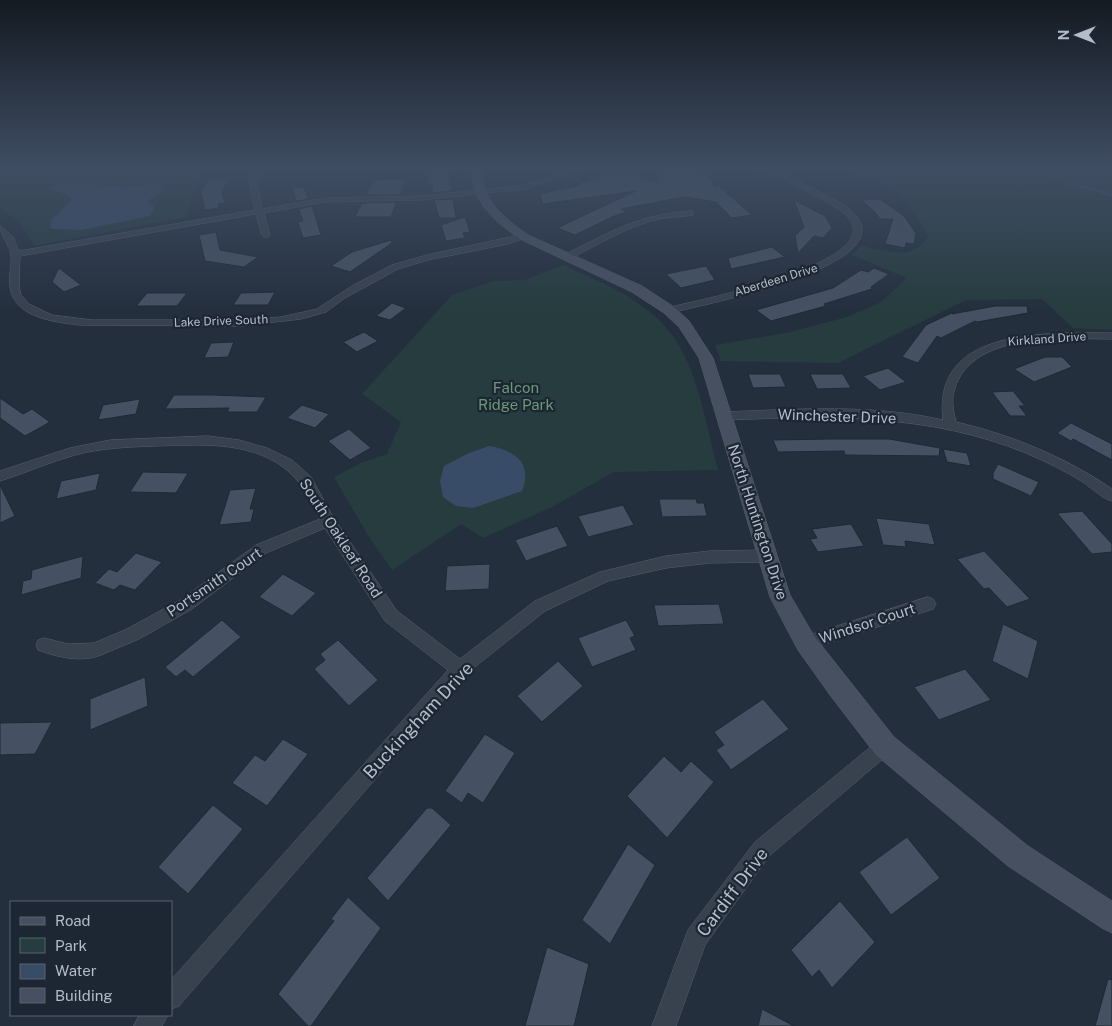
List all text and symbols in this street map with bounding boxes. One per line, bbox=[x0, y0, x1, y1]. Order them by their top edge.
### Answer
north arrow bbox=[1052, 10, 1102, 60]
text: N bbox=[1056, 30, 1072, 40]
street label: Aberdeen Drive bbox=[733, 261, 820, 299]
street label: Lake Drive South bbox=[174, 312, 268, 330]
street label: Kirkland Drive bbox=[1007, 329, 1087, 349]
park label: Falcon Ridge Park bbox=[478, 379, 554, 413]
street label: Winchester Drive bbox=[777, 405, 897, 427]
street label: North Huntington Drive bbox=[725, 442, 791, 602]
street label: South Oakleaf Road bbox=[296, 475, 386, 601]
street label: Portsmith Court bbox=[163, 544, 265, 620]
street label: Windsor Court bbox=[817, 599, 917, 647]
street label: Buckingham Drive bbox=[359, 657, 477, 783]
street label: Cardiff Drive bbox=[692, 843, 772, 941]
legend bbox=[10, 901, 172, 1016]
text: Road bbox=[55, 912, 91, 929]
text: Park bbox=[55, 937, 87, 954]
text: Water bbox=[55, 962, 97, 979]
text: Building bbox=[55, 987, 113, 1004]

